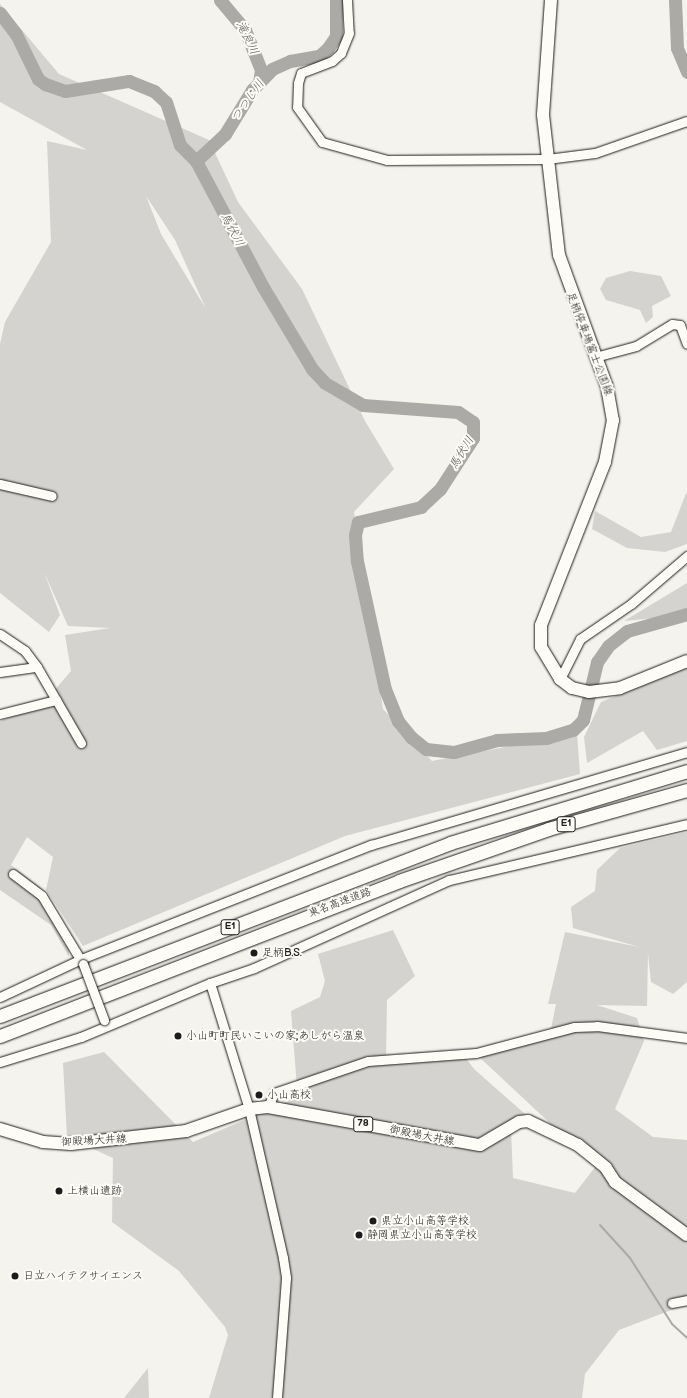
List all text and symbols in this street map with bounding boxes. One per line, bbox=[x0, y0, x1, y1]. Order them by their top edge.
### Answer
water label: 滝良川 bbox=[233, 19, 261, 57]
water label: つつじ川 bbox=[228, 77, 268, 125]
water label: 馬伏川 bbox=[217, 211, 247, 249]
street label: 足柄停車場富士公園線 bbox=[563, 290, 615, 398]
water label: 馬伏川 bbox=[447, 434, 477, 472]
road number: E1 bbox=[556, 816, 576, 832]
street label: 東名高速道路 bbox=[307, 886, 373, 920]
road number: E1 bbox=[220, 919, 240, 935]
place label: 足柄B.S. bbox=[262, 946, 302, 960]
marker: 足柄B.S. bbox=[249, 948, 259, 958]
place label: 小山町町民いこいの家;あしがら温泉 bbox=[186, 1029, 364, 1043]
marker: 小山町町民いこいの家;あしがら温泉 bbox=[173, 1031, 183, 1041]
place label: 小山高校 bbox=[267, 1088, 311, 1102]
marker: 小山高校 bbox=[254, 1090, 264, 1100]
road number: 78 bbox=[353, 1116, 373, 1132]
street label: 御殿場大井線 bbox=[388, 1123, 456, 1149]
street label: 御殿場大井線 bbox=[61, 1133, 127, 1149]
place label: 上横山遺跡 bbox=[67, 1184, 122, 1198]
marker: 上横山遺跡 bbox=[54, 1186, 64, 1196]
place label: 県立小山高等学校 bbox=[381, 1214, 469, 1228]
marker: 県立小山高等学校 bbox=[368, 1216, 378, 1226]
place label: 静岡県立小山高等学校 bbox=[367, 1228, 477, 1242]
marker: 静岡県立小山高等学校 bbox=[354, 1230, 364, 1240]
place label: 日立ハイテクサイエンス bbox=[23, 1269, 144, 1283]
marker: 日立ハイテクサイエンス bbox=[10, 1271, 20, 1281]

